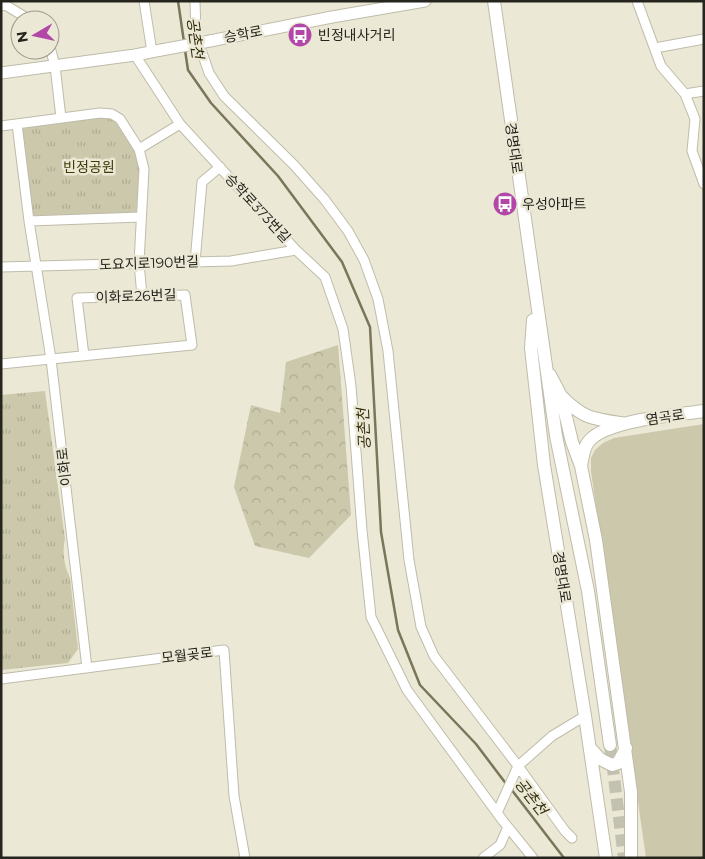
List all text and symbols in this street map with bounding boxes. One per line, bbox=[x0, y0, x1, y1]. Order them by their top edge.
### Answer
north arrow bbox=[10, 10, 60, 60]
water label: 공촌천 bbox=[183, 16, 208, 62]
street label: 승학로 bbox=[222, 21, 264, 47]
bus stop icon: 빈정내사거리 bbox=[287, 22, 313, 48]
place label: 빈정내사거리 bbox=[318, 26, 395, 44]
text: N bbox=[12, 30, 32, 44]
street label: 경명대로 bbox=[502, 121, 527, 175]
park label: 빈정공원 bbox=[63, 158, 115, 176]
street label: 승학로373번길 bbox=[221, 170, 295, 246]
bus stop icon: 우성아파트 bbox=[492, 191, 518, 217]
place label: 우성아파트 bbox=[522, 195, 587, 213]
street label: 도요지로190번길 bbox=[99, 252, 199, 274]
street label: 이화로26번길 bbox=[95, 286, 177, 306]
street label: 염곡로 bbox=[645, 405, 686, 429]
water label: 공촌천 bbox=[353, 406, 374, 450]
street label: 이화로 bbox=[53, 447, 75, 487]
street label: 경명대로 bbox=[549, 550, 575, 604]
street label: 모월곶로 bbox=[160, 643, 214, 667]
water label: 공촌천 bbox=[511, 775, 553, 821]

